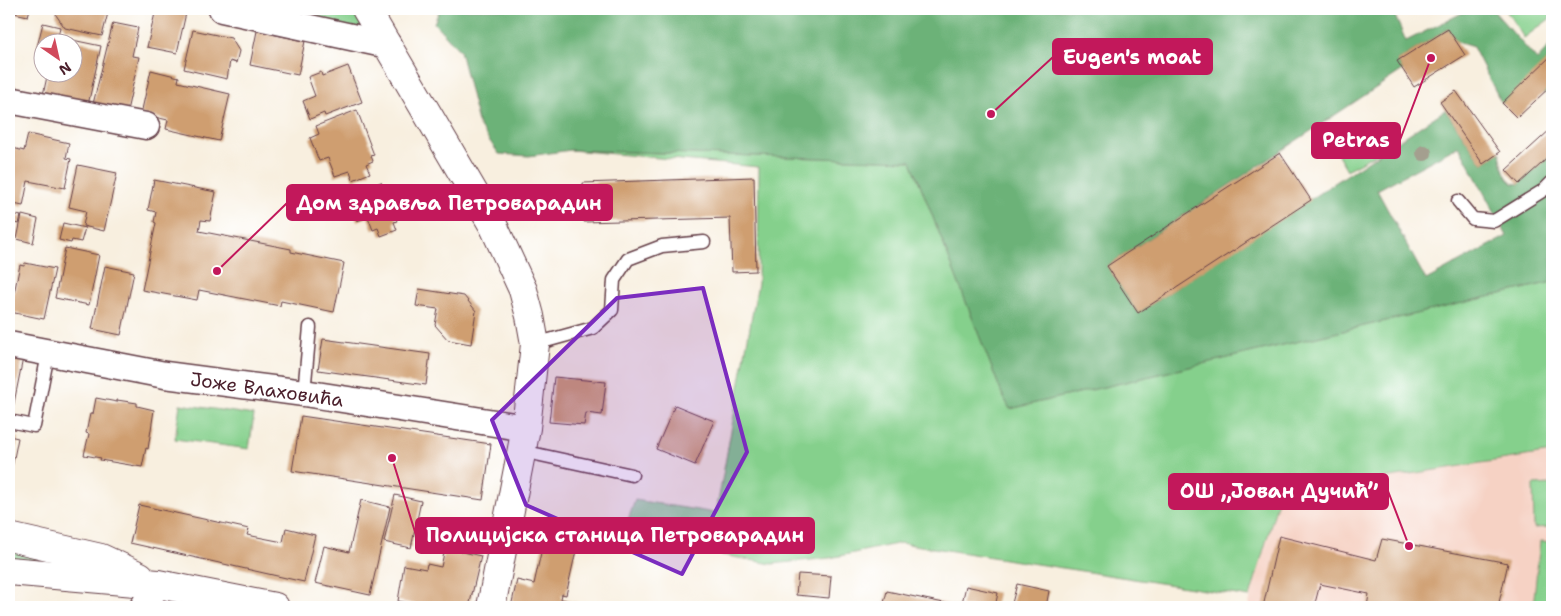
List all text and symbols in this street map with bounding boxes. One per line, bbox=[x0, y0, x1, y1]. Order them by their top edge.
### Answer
north arrow bbox=[32, 32, 82, 82]
callout: Eugen's moat bbox=[1053, 39, 1212, 74]
text: Eugen's moat bbox=[1063, 44, 1202, 70]
text: N bbox=[56, 58, 75, 79]
callout: Petras bbox=[1312, 123, 1400, 158]
text: Petras bbox=[1322, 127, 1390, 153]
callout: Дом здравља Петроварадин bbox=[287, 185, 612, 220]
text: Дом здравља Петроварадин bbox=[296, 190, 602, 216]
street label: Јоже Влаховића bbox=[189, 366, 345, 413]
callout: ОШ „Јован Дучић” bbox=[1169, 474, 1388, 509]
text: ОШ „Јован Дучић” bbox=[1180, 478, 1378, 504]
callout: Полицијска станица Петроварадин bbox=[416, 518, 814, 553]
text: Полицијска станица Петроварадин bbox=[426, 522, 804, 548]

